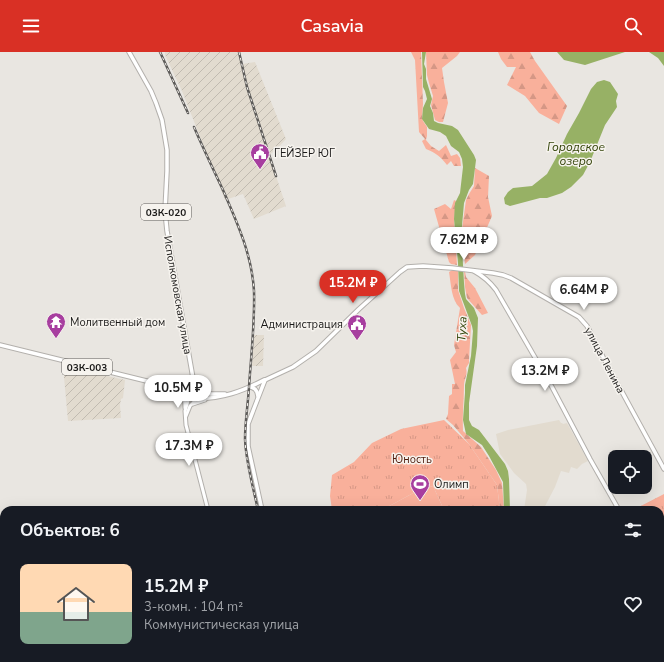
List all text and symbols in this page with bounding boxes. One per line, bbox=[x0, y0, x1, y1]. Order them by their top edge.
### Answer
text: Casavia bbox=[300, 14, 364, 38]
icon: menu bbox=[20, 15, 42, 37]
icon: search bbox=[622, 15, 644, 37]
water label: Городское озеро bbox=[547, 139, 606, 169]
public building icon: ГЕЙЗЕР ЮГ bbox=[249, 142, 271, 170]
place label: ГЕЙЗЕР ЮГ bbox=[274, 146, 335, 161]
road number: 03К-020 bbox=[141, 204, 191, 220]
pin: 7.62M ₽ bbox=[427, 227, 501, 261]
text: 7.62M ₽ bbox=[439, 231, 489, 249]
street label: Исполкомовская улица bbox=[160, 235, 195, 356]
pin: 15.2M ₽ bbox=[316, 270, 390, 304]
text: 15.2M ₽ bbox=[328, 274, 378, 292]
pin: 6.64M ₽ bbox=[547, 277, 621, 311]
text: 6.64M ₽ bbox=[559, 281, 609, 299]
temple icon: Молитвенный дом bbox=[45, 311, 67, 339]
public building icon: Администрация bbox=[346, 313, 368, 341]
place label: Молитвенный дом bbox=[70, 315, 165, 330]
water label: Туха bbox=[453, 316, 471, 342]
place label: Администрация bbox=[260, 317, 343, 332]
street label: улица Ленина bbox=[581, 325, 628, 396]
pin: 13.2M ₽ bbox=[508, 358, 582, 392]
road number: 03К-003 bbox=[62, 359, 112, 375]
text: 13.2M ₽ bbox=[520, 362, 570, 380]
pin: 10.5M ₽ bbox=[141, 375, 215, 409]
text: 10.5M ₽ bbox=[153, 379, 203, 397]
pin: 17.3M ₽ bbox=[152, 433, 226, 467]
text: 17.3M ₽ bbox=[164, 437, 214, 455]
map controls bbox=[608, 450, 652, 494]
button: locate bbox=[608, 450, 652, 494]
park label: Юность bbox=[392, 452, 432, 467]
sports icon: Олимп bbox=[409, 473, 431, 501]
place label: Олимп bbox=[434, 477, 469, 492]
text: Объектов: 6 bbox=[20, 519, 120, 542]
icon: filters bbox=[622, 519, 644, 541]
text: 15.2M ₽ bbox=[144, 575, 208, 598]
icon: home bbox=[52, 580, 100, 628]
icon: heart bbox=[622, 593, 644, 615]
text: 3-комн. · 104 m² bbox=[144, 598, 243, 616]
text: Коммунистическая улица bbox=[144, 616, 299, 634]

